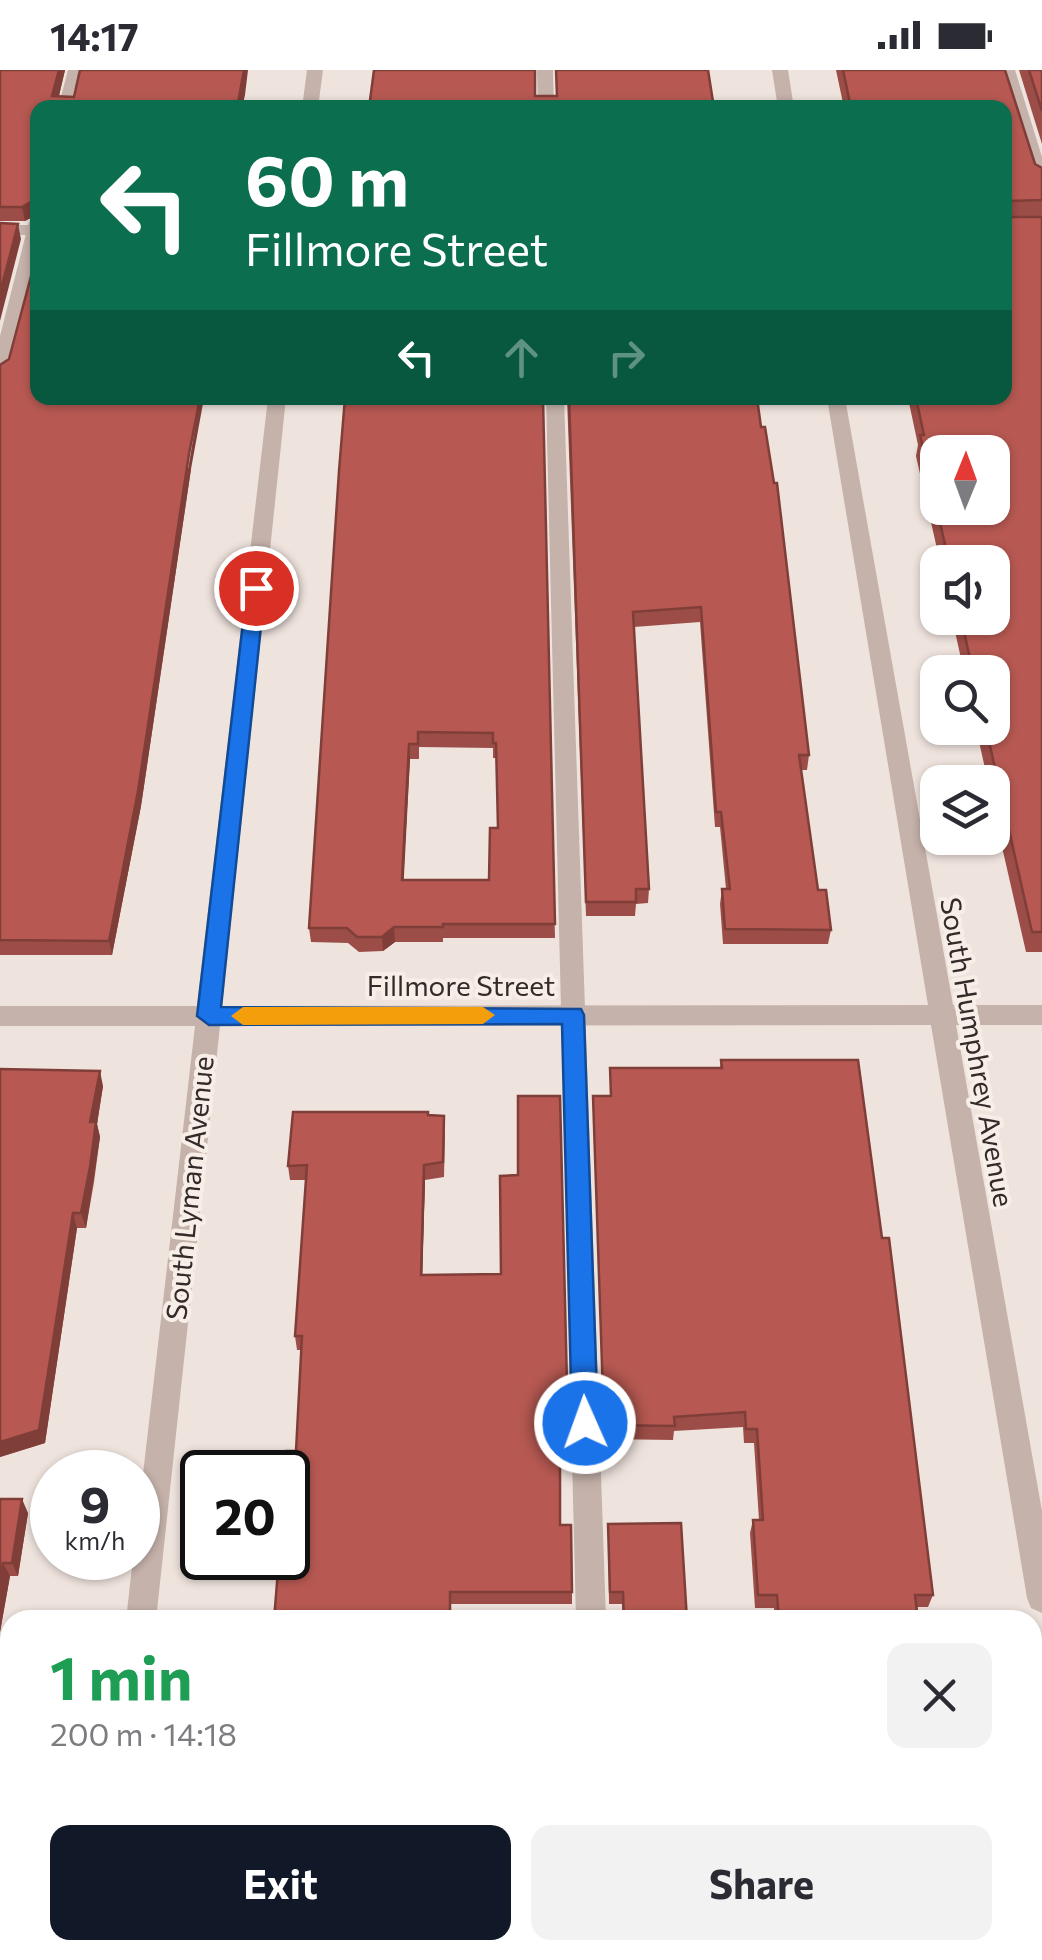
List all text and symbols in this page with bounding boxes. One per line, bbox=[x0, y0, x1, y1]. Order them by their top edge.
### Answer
text: 14:17 bbox=[50, 12, 139, 59]
text: 60 m bbox=[245, 135, 409, 220]
icon: left bbox=[80, 140, 210, 270]
text: Fillmore Street bbox=[245, 220, 548, 275]
icon: left bbox=[389, 330, 444, 385]
icon: ahead bbox=[494, 330, 549, 385]
icon: right bbox=[599, 330, 654, 385]
north arrow bbox=[920, 435, 1010, 525]
map controls bbox=[920, 435, 1010, 855]
button: sound bbox=[920, 545, 1010, 635]
pin bbox=[214, 546, 299, 631]
icon: arrive bbox=[229, 561, 284, 616]
button: search bbox=[920, 655, 1010, 745]
button: layers bbox=[920, 765, 1010, 855]
street label: South Humphrey Avenue bbox=[934, 895, 1022, 1209]
street label: Fillmore Street bbox=[367, 968, 555, 1002]
street label: South Lyman Avenue bbox=[158, 1054, 220, 1322]
position arrow bbox=[533, 1371, 637, 1475]
speed limit sign: 20 bbox=[180, 1450, 310, 1580]
text: 9 bbox=[80, 1472, 110, 1533]
text: km/h bbox=[65, 1525, 125, 1555]
text: 1 min bbox=[50, 1639, 192, 1712]
button: close bbox=[887, 1643, 992, 1748]
text: 200 m · 14:18 bbox=[50, 1713, 237, 1753]
button: Exit bbox=[50, 1825, 511, 1940]
button: Share bbox=[531, 1825, 992, 1940]

